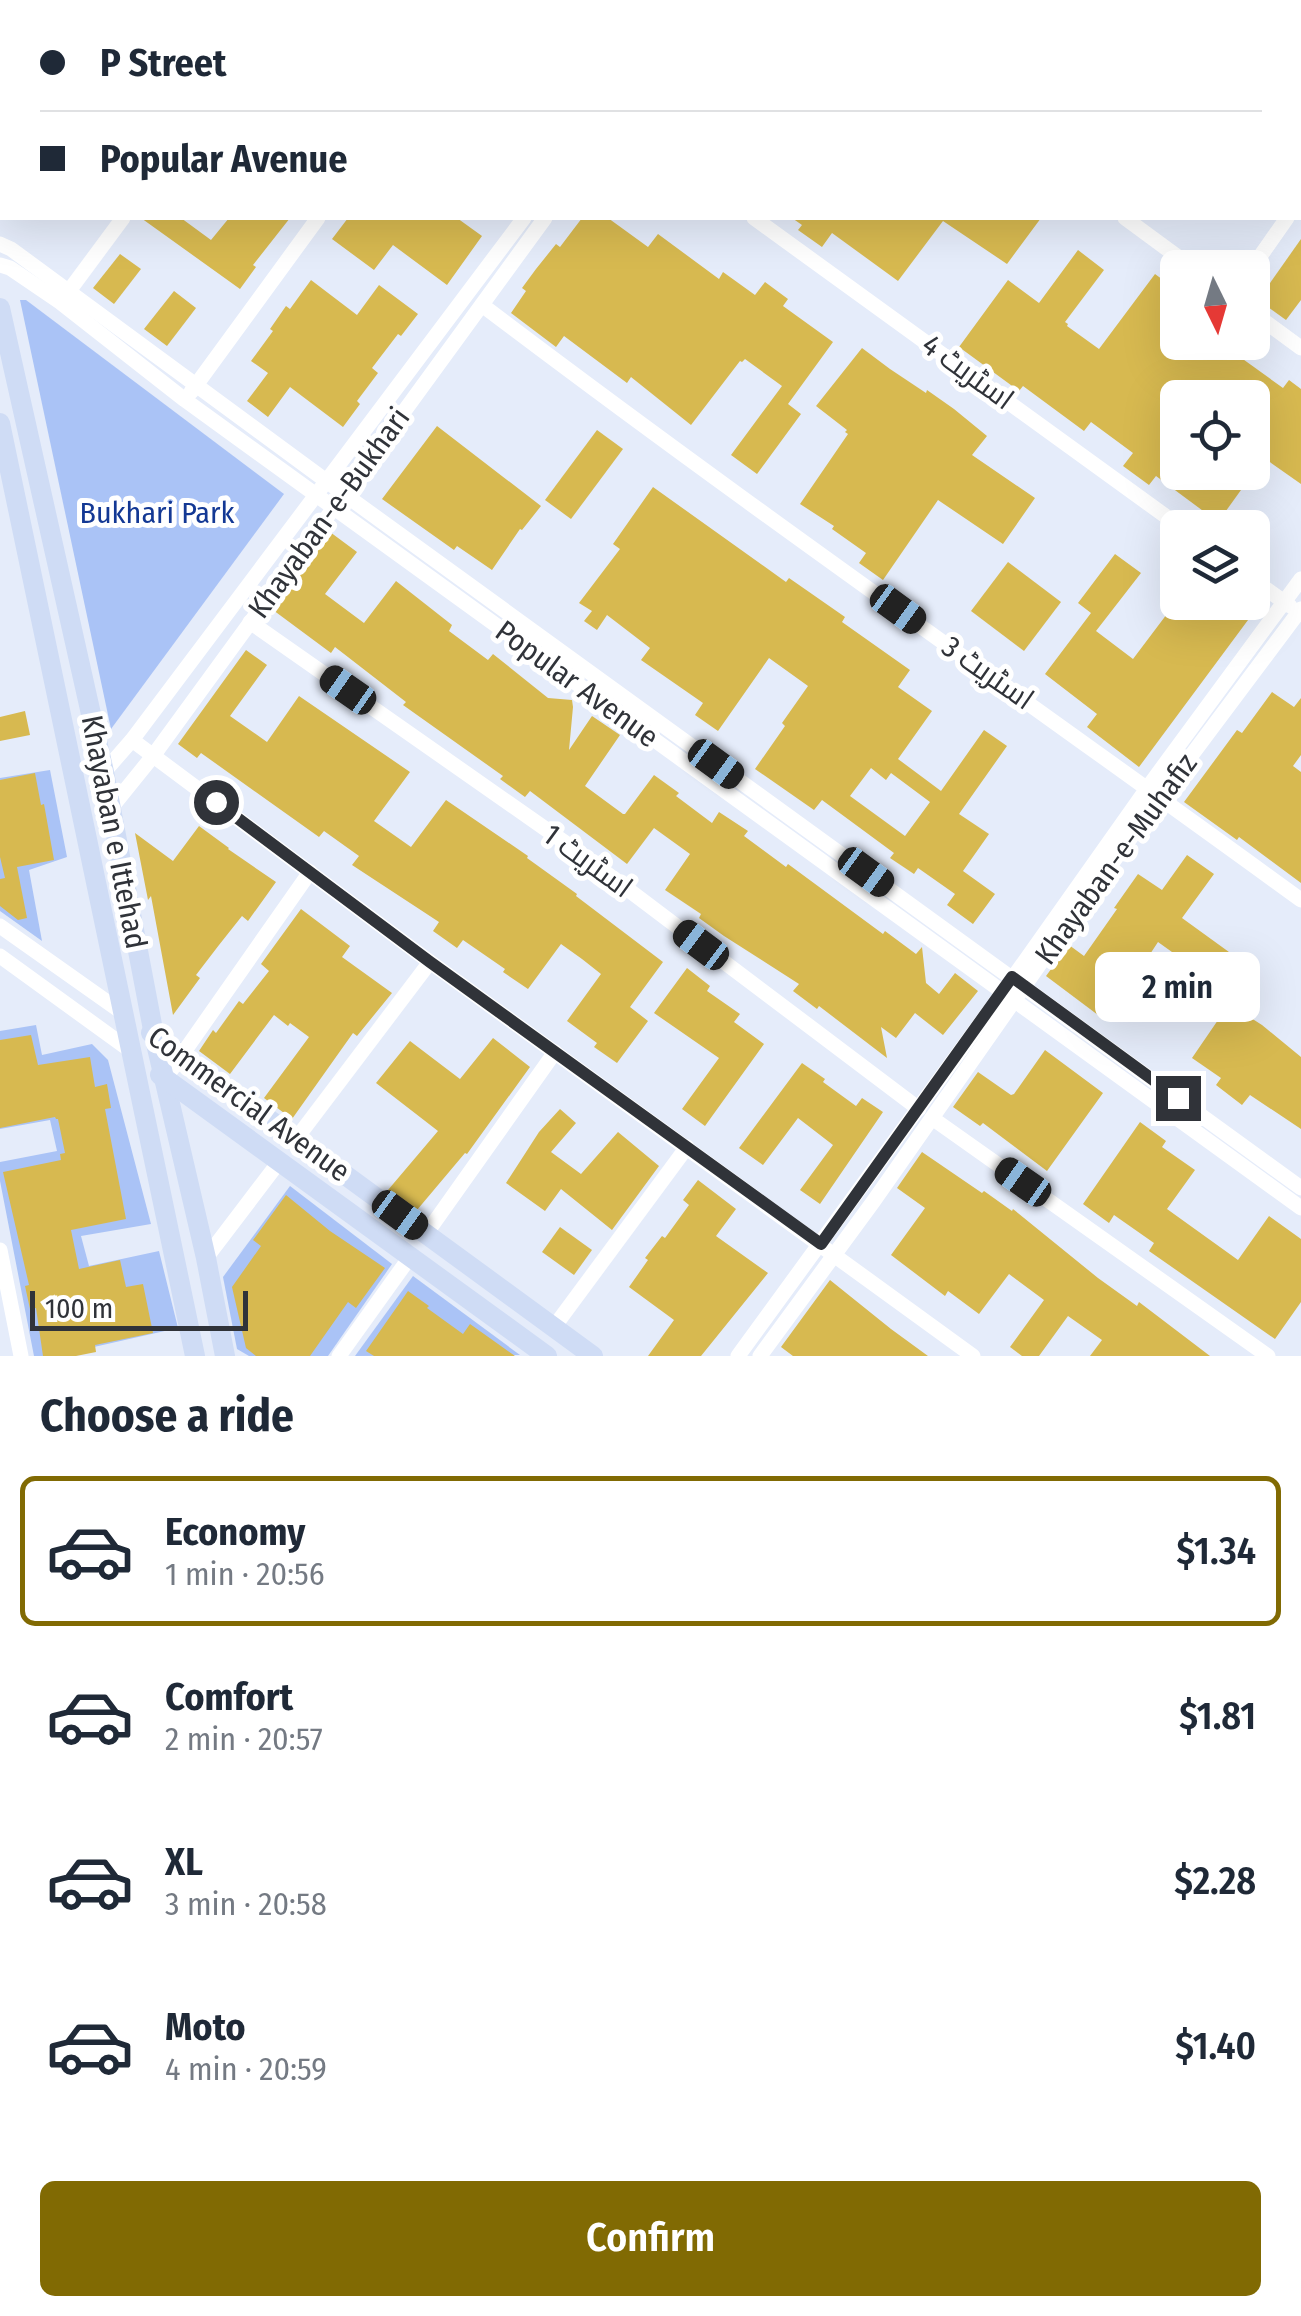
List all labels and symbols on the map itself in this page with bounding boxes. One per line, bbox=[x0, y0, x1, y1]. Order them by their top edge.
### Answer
north arrow bbox=[1160, 250, 1270, 360]
street label: اسٹریٹ 4 bbox=[915, 327, 1021, 417]
street label: Khayaban-e-Bukhari bbox=[241, 401, 417, 625]
park label: Bukhari Park bbox=[80, 495, 234, 531]
car bbox=[865, 579, 931, 639]
street label: Popular Avenue bbox=[489, 613, 665, 755]
street label: اسٹریٹ 3 bbox=[935, 628, 1041, 718]
car bbox=[315, 661, 381, 719]
street label: Khayaban e Ittehad bbox=[74, 712, 154, 952]
car bbox=[683, 734, 749, 794]
street label: Khayaban-e-Muhafiz bbox=[1027, 746, 1205, 971]
route start bbox=[194, 780, 239, 825]
street label: اسٹریٹ 1 bbox=[536, 816, 640, 906]
car bbox=[833, 842, 899, 902]
car bbox=[668, 915, 734, 975]
callout: 2 min bbox=[1096, 953, 1260, 1023]
street label: Commercial Avenue bbox=[141, 1019, 357, 1189]
route end bbox=[1156, 1076, 1201, 1121]
car bbox=[990, 1153, 1056, 1211]
car bbox=[367, 1185, 433, 1245]
scale bar bbox=[30, 1286, 248, 1330]

